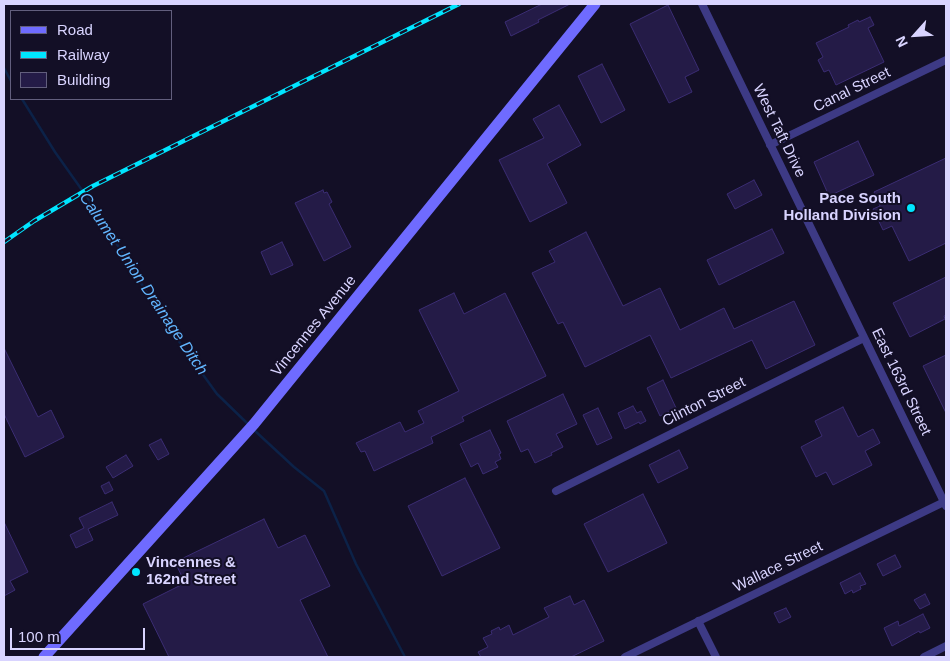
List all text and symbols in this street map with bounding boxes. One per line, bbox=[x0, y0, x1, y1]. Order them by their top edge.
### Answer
legend bbox=[10, 10, 172, 100]
north arrow bbox=[890, 10, 940, 60]
text: Road bbox=[57, 21, 93, 38]
text: N bbox=[892, 34, 911, 50]
text: Railway bbox=[57, 46, 110, 63]
street label: Canal Street bbox=[811, 64, 893, 116]
text: Building bbox=[57, 71, 110, 88]
street label: West Taft Drive bbox=[749, 81, 809, 181]
water label: Calumet Union Drainage Ditch bbox=[75, 189, 211, 379]
place label: Pace South Holland Division bbox=[783, 190, 901, 225]
marker: Pace South Holland Division bbox=[905, 202, 917, 214]
street label: Vincennes Avenue bbox=[268, 272, 360, 380]
street label: East 163rd Street bbox=[867, 326, 935, 438]
street label: Clinton Street bbox=[659, 373, 749, 431]
street label: Wallace Street bbox=[730, 538, 826, 596]
place label: Vincennes & 162nd Street bbox=[146, 554, 236, 589]
marker: Vincennes & 162nd Street bbox=[130, 566, 142, 578]
scale bar bbox=[12, 618, 148, 650]
text: 100 m bbox=[18, 628, 60, 645]

